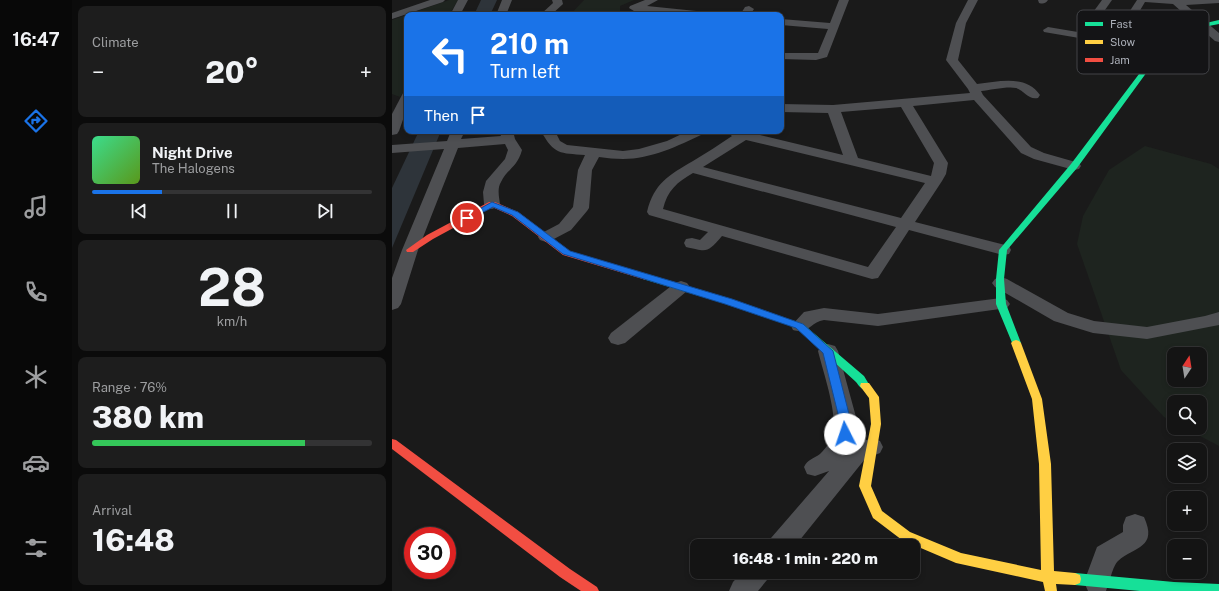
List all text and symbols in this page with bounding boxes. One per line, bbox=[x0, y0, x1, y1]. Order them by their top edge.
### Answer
legend bbox=[1077, 10, 1209, 74]
text: Fast bbox=[1110, 18, 1132, 30]
text: 210 m bbox=[490, 27, 569, 60]
icon: left bbox=[424, 28, 476, 80]
text: 16:47 bbox=[12, 29, 60, 50]
text: Climate bbox=[92, 35, 139, 50]
text: Slow bbox=[1110, 36, 1136, 48]
text: 20° bbox=[205, 54, 259, 90]
text: Jam bbox=[1110, 54, 1130, 66]
text: − bbox=[92, 59, 104, 85]
text: + bbox=[360, 59, 372, 85]
text: Turn left bbox=[490, 61, 560, 82]
icon: arrive bbox=[467, 104, 489, 126]
icon: directions bbox=[22, 107, 50, 135]
text: Then bbox=[424, 107, 459, 124]
text: Night Drive bbox=[152, 144, 233, 161]
text: The Halogens bbox=[152, 161, 235, 176]
icon: music bbox=[22, 193, 50, 221]
icon: previous bbox=[128, 200, 150, 222]
icon: pause bbox=[221, 200, 243, 222]
icon: next bbox=[314, 200, 336, 222]
pin bbox=[450, 201, 484, 235]
icon: arrive bbox=[456, 207, 478, 229]
text: 28 bbox=[198, 257, 266, 318]
icon: phone bbox=[22, 278, 50, 306]
text: km/h bbox=[217, 314, 247, 329]
north arrow bbox=[1167, 347, 1207, 387]
map controls bbox=[1167, 347, 1207, 579]
icon: climate bbox=[22, 363, 50, 391]
text: Range · 76% bbox=[92, 380, 167, 395]
button: search bbox=[1167, 395, 1207, 435]
text: 380 km bbox=[92, 399, 204, 435]
position arrow bbox=[824, 413, 866, 455]
button: layers bbox=[1167, 443, 1207, 483]
icon: car bbox=[22, 449, 50, 477]
button: + bbox=[1167, 491, 1207, 531]
text: Arrival bbox=[92, 503, 132, 518]
text: 16:48 bbox=[92, 522, 175, 558]
speed limit sign: 30 bbox=[404, 527, 456, 579]
icon: filters bbox=[22, 534, 50, 562]
button: − bbox=[1167, 539, 1207, 579]
text: 16:48 · 1 min · 220 m bbox=[732, 550, 878, 567]

